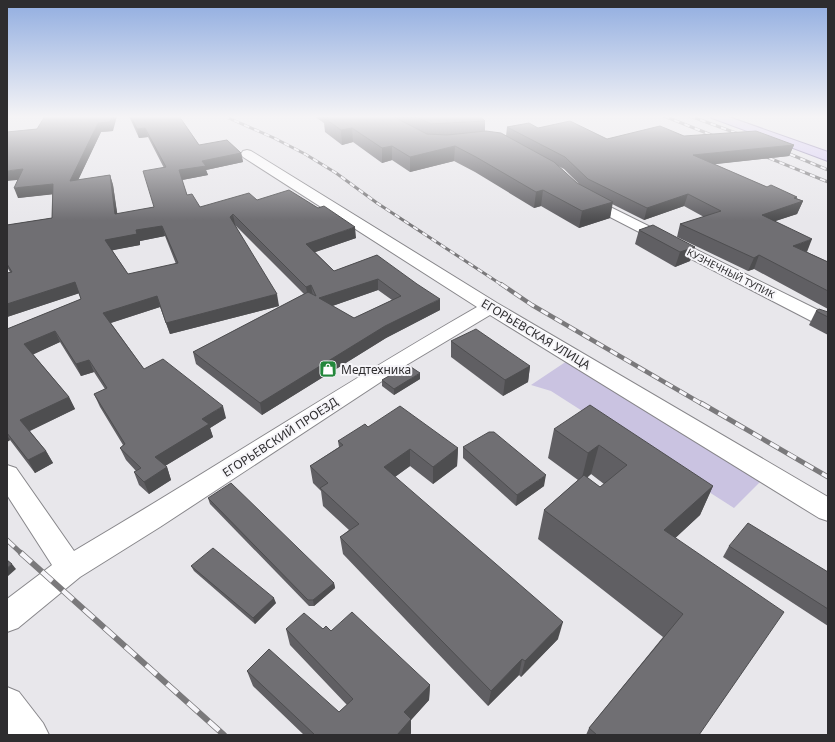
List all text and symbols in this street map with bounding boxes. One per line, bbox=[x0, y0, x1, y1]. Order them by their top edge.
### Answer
street label: КУЗНЕЧНЫЙ ТУПИК bbox=[685, 245, 778, 302]
street label: ЕГОРЬЕВСКАЯ УЛИЦА bbox=[478, 295, 594, 374]
shop icon: Медтехника bbox=[318, 359, 338, 379]
place label: Медтехника bbox=[341, 361, 411, 378]
street label: ЕГОРЬЕВСКИЙ ПРОЕЗД bbox=[219, 393, 341, 481]

